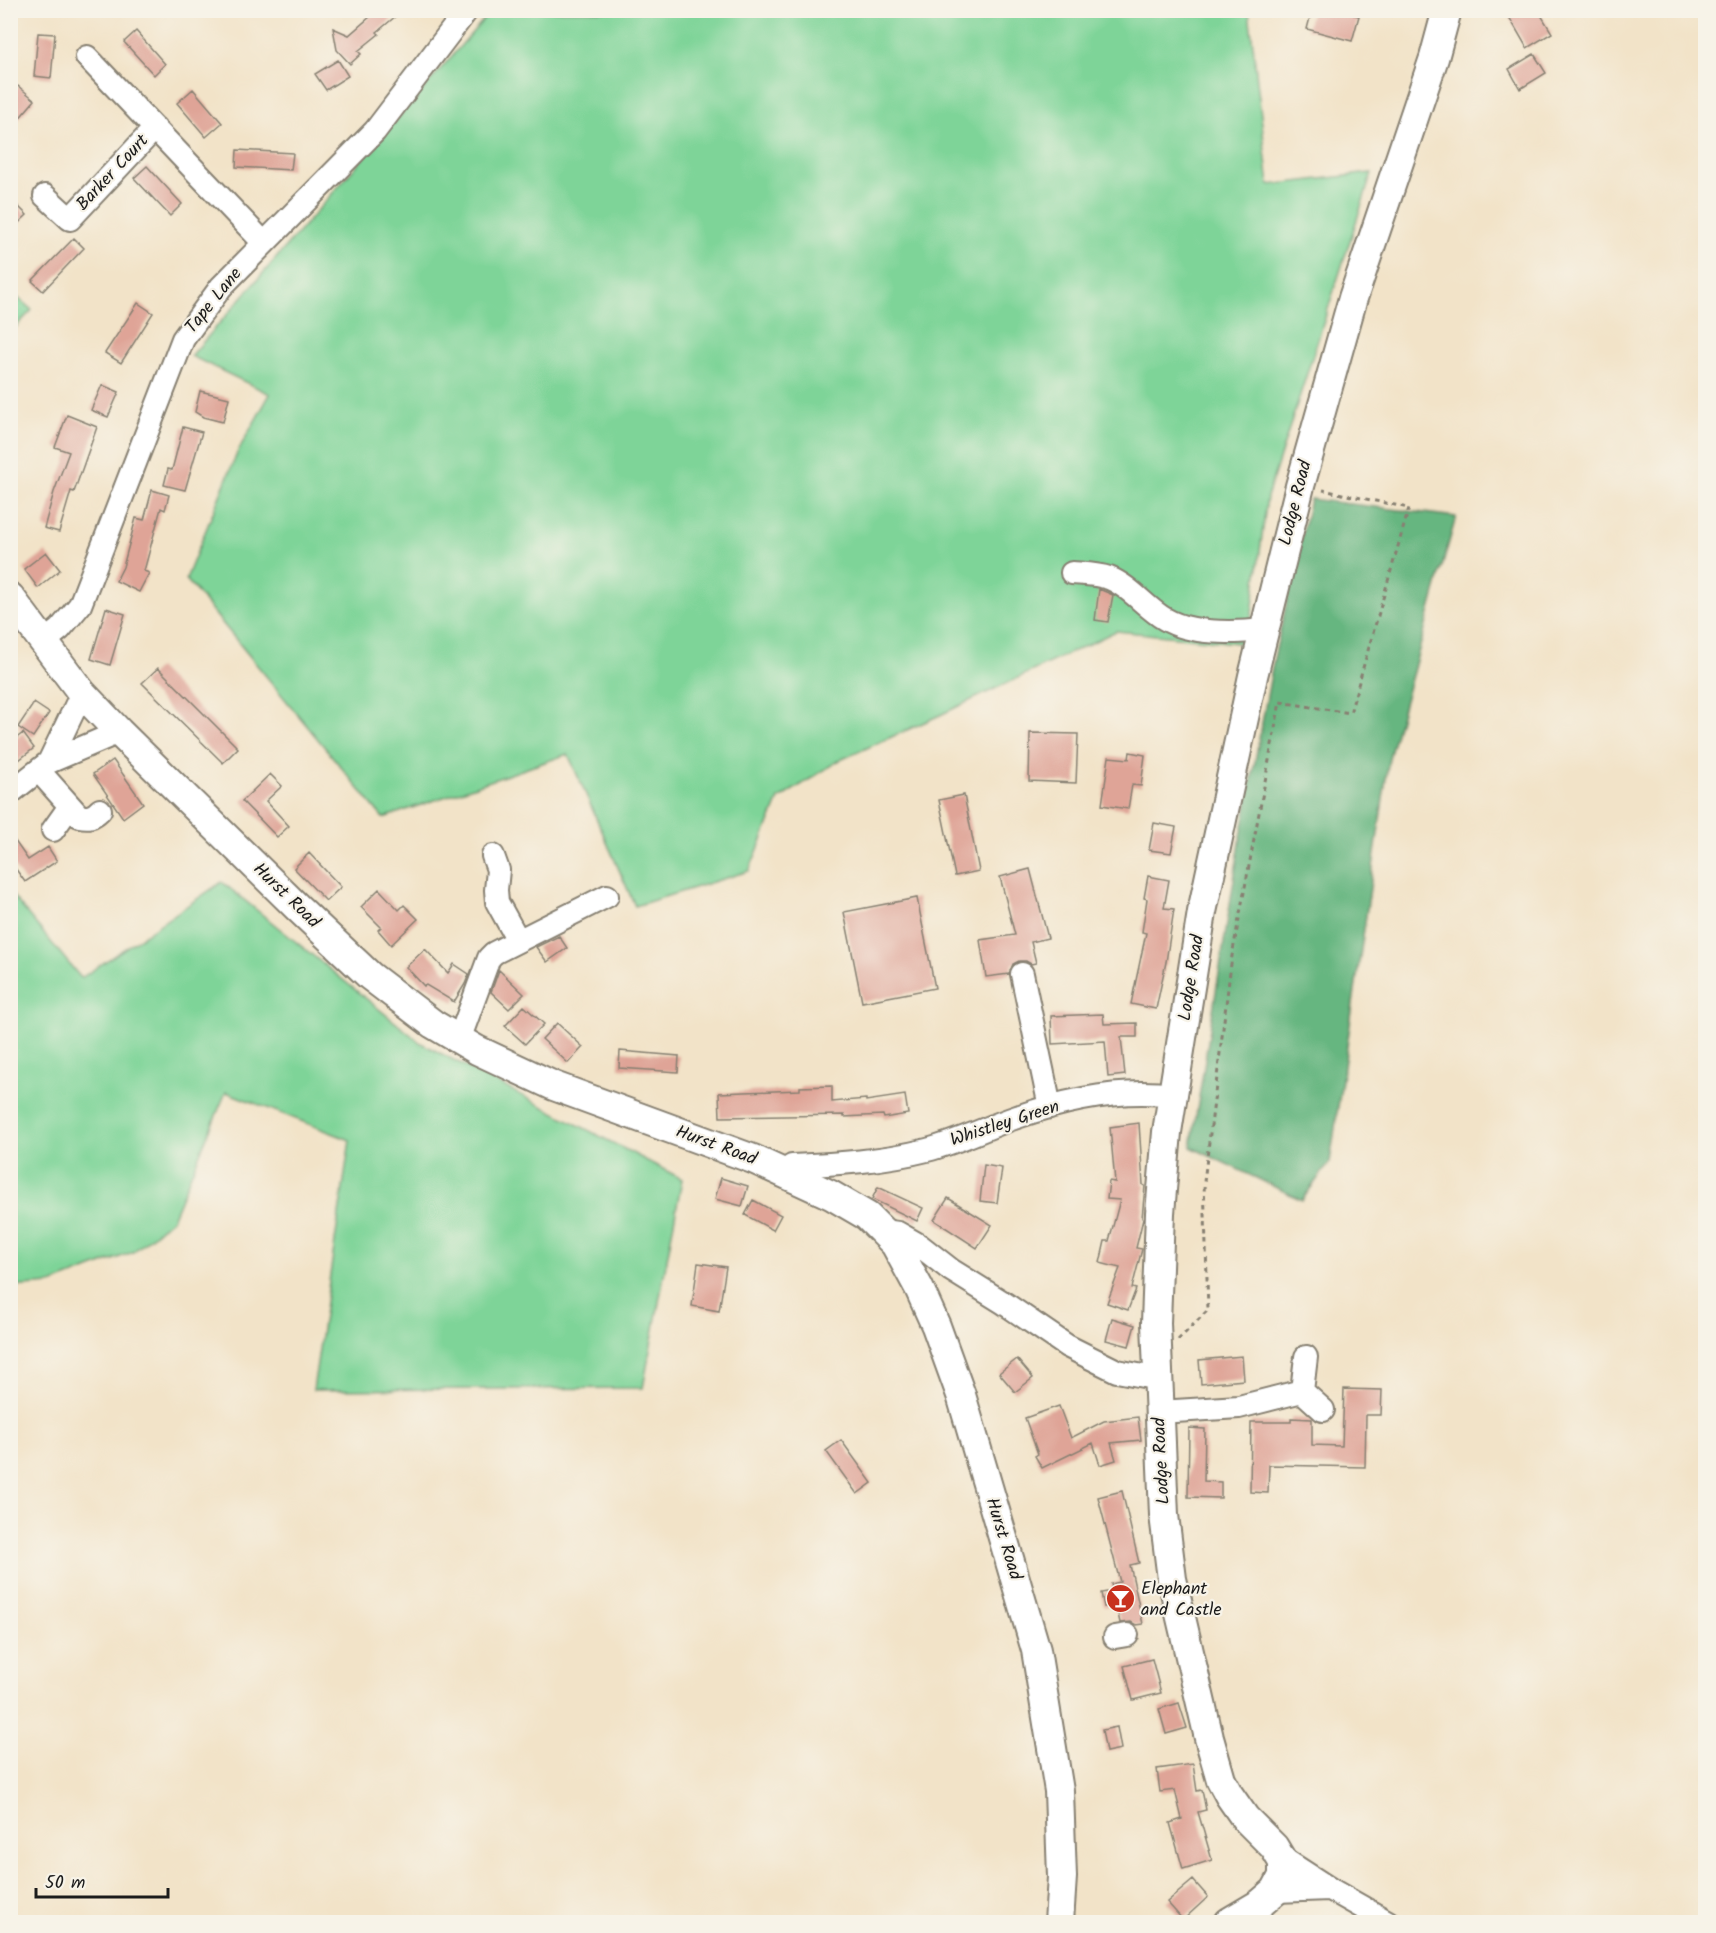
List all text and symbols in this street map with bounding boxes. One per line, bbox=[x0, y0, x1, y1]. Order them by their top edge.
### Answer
street label: Barker Court bbox=[70, 127, 157, 218]
street label: Tape Lane bbox=[178, 262, 250, 340]
street label: Lodge Road bbox=[1271, 456, 1321, 549]
street label: Hurst Road bbox=[245, 856, 327, 937]
street label: Lodge Road bbox=[1171, 932, 1213, 1023]
street label: Whistley Green bbox=[947, 1093, 1063, 1155]
street label: Hurst Road bbox=[671, 1118, 762, 1174]
street label: Lodge Road bbox=[1145, 1416, 1179, 1505]
street label: Hurst Road bbox=[977, 1494, 1030, 1585]
place label: Elephant and Castle bbox=[1141, 1575, 1222, 1625]
bar icon: Elephant and Castle bbox=[1104, 1583, 1136, 1615]
scale bar bbox=[36, 1861, 168, 1899]
text: 50 m bbox=[45, 1869, 85, 1898]

